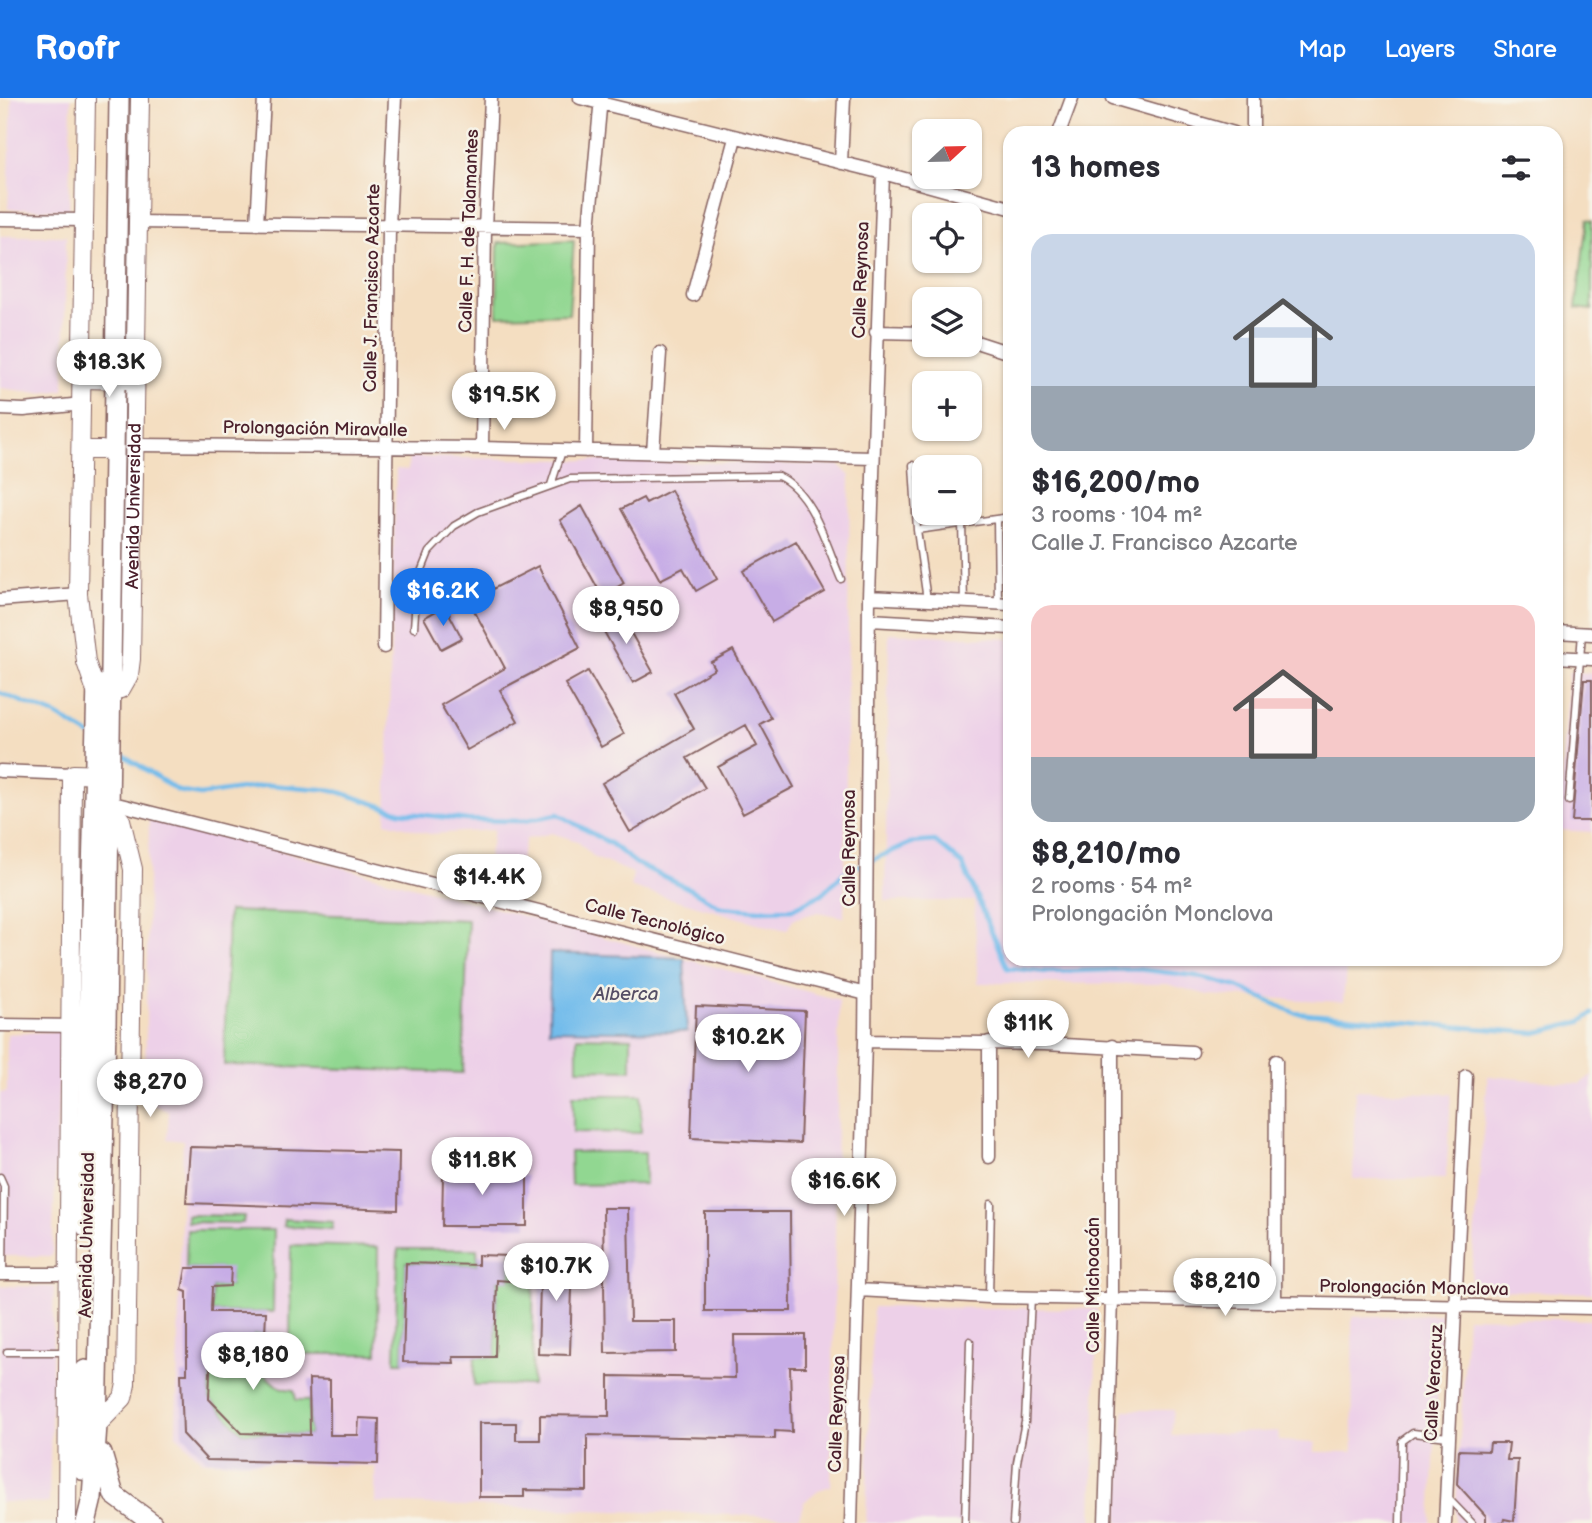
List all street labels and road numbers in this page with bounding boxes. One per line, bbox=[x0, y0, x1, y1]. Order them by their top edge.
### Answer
street label: Calle F. H. de Talamantes bbox=[455, 129, 483, 333]
street label: Calle J. Francisco Azcarte bbox=[360, 183, 384, 393]
street label: Calle Reynosa bbox=[848, 221, 874, 339]
street label: Prolongación Miravalle bbox=[222, 417, 408, 441]
street label: Avenida Universidad bbox=[122, 423, 145, 589]
street label: Calle Reynosa bbox=[839, 789, 860, 907]
street label: Calle Tecnológico bbox=[583, 894, 727, 950]
street label: Avenida Universidad bbox=[75, 1152, 99, 1318]
street label: Calle Michoacán bbox=[1083, 1217, 1104, 1353]
street label: Prolongación Monclova bbox=[1319, 1276, 1509, 1300]
street label: Calle Veracruz bbox=[1420, 1323, 1448, 1442]
street label: Calle Reynosa bbox=[824, 1355, 850, 1473]

